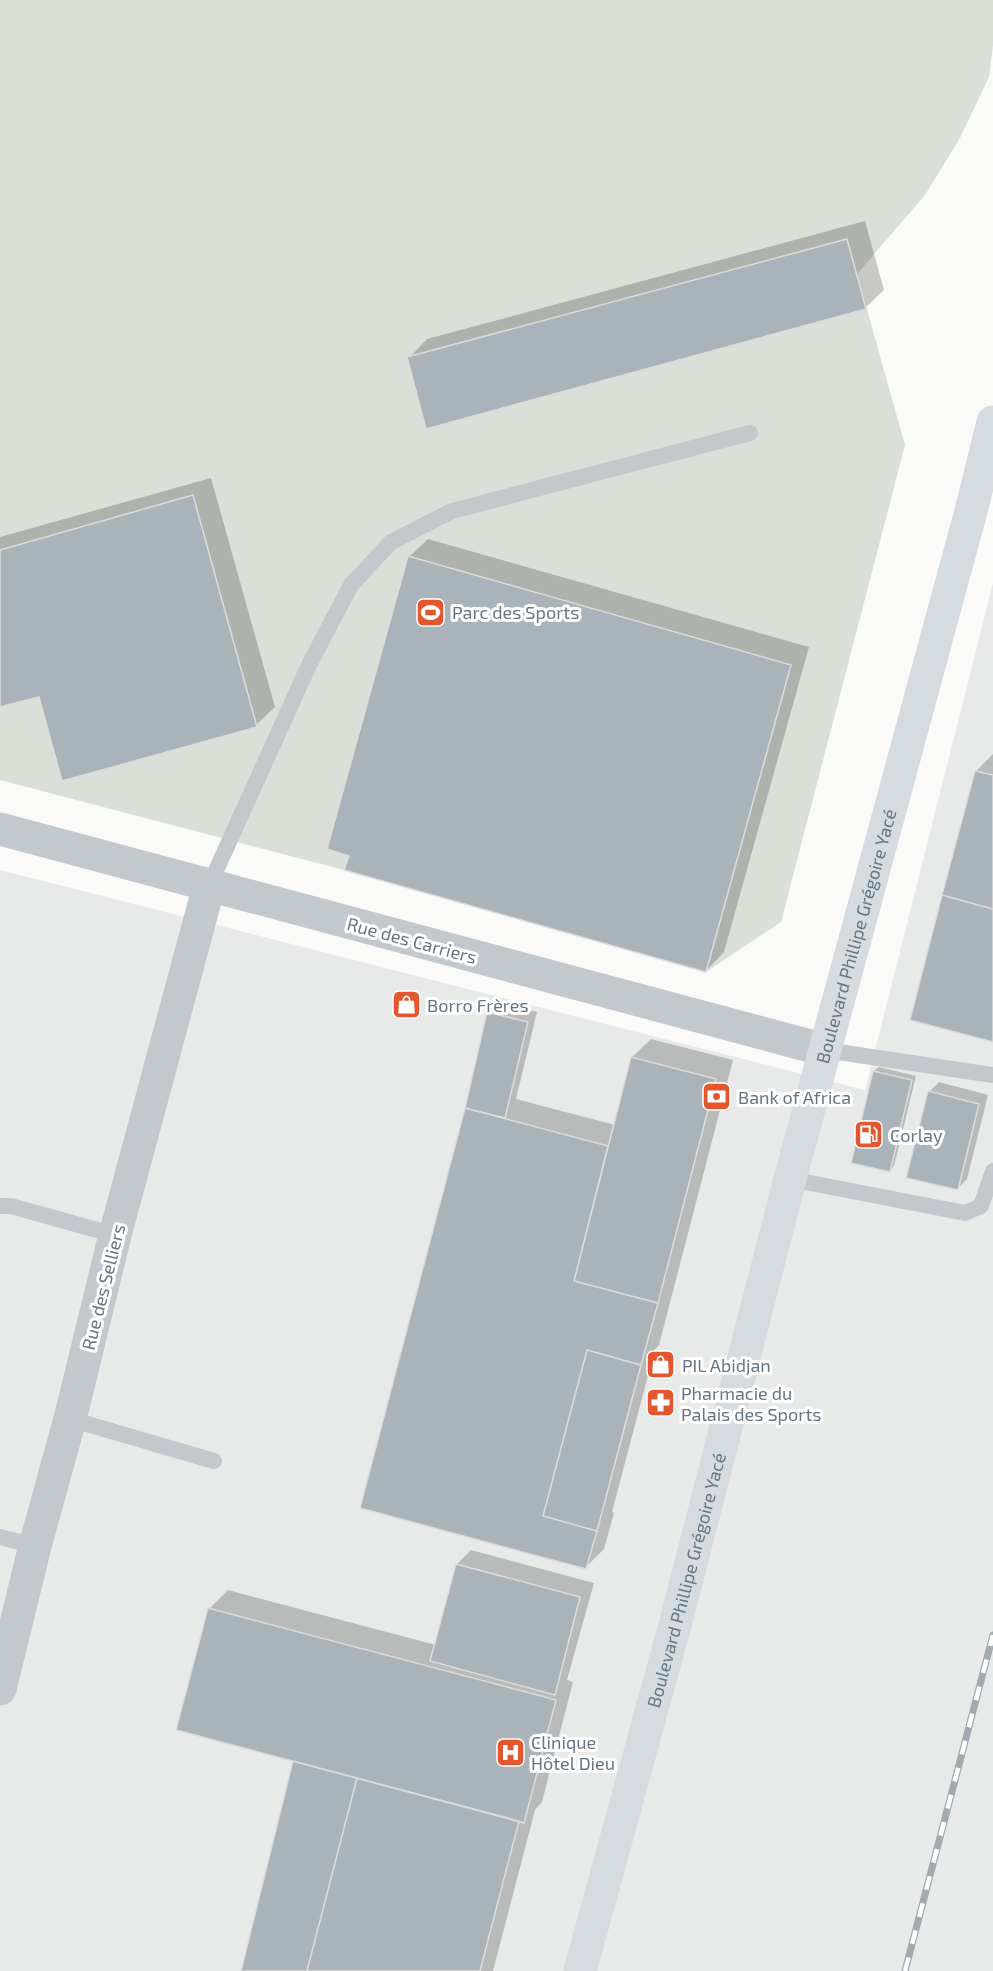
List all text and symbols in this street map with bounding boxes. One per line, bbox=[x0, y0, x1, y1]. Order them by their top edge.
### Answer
sports icon: Parc des Sports bbox=[415, 596, 447, 628]
place label: Parc des Sports bbox=[452, 601, 579, 623]
street label: Boulevard Phillipe Grégoire Yacé bbox=[811, 807, 901, 1066]
street label: Rue des Carriers bbox=[345, 912, 479, 968]
shop icon: Borro Frères bbox=[390, 989, 422, 1021]
place label: Borro Frères bbox=[427, 994, 529, 1016]
bank icon: Bank of Africa bbox=[701, 1081, 733, 1113]
place label: Bank of Africa bbox=[738, 1086, 851, 1108]
fuel station icon: Corlay bbox=[853, 1119, 885, 1151]
place label: Corlay bbox=[890, 1124, 943, 1146]
street label: Rue des Selliers bbox=[77, 1222, 129, 1352]
shop icon: PIL Abidjan bbox=[645, 1349, 677, 1381]
place label: PIL Abidjan bbox=[682, 1354, 771, 1376]
place label: Pharmacie du Palais des Sports bbox=[681, 1382, 821, 1425]
pharmacy icon: Pharmacie du Palais des Sports bbox=[644, 1387, 676, 1419]
street label: Boulevard Phillipe Grégoire Yacé bbox=[642, 1450, 730, 1710]
place label: Clinique Hôtel Dieu bbox=[531, 1731, 615, 1774]
hospital icon: Clinique Hôtel Dieu bbox=[494, 1736, 526, 1768]

